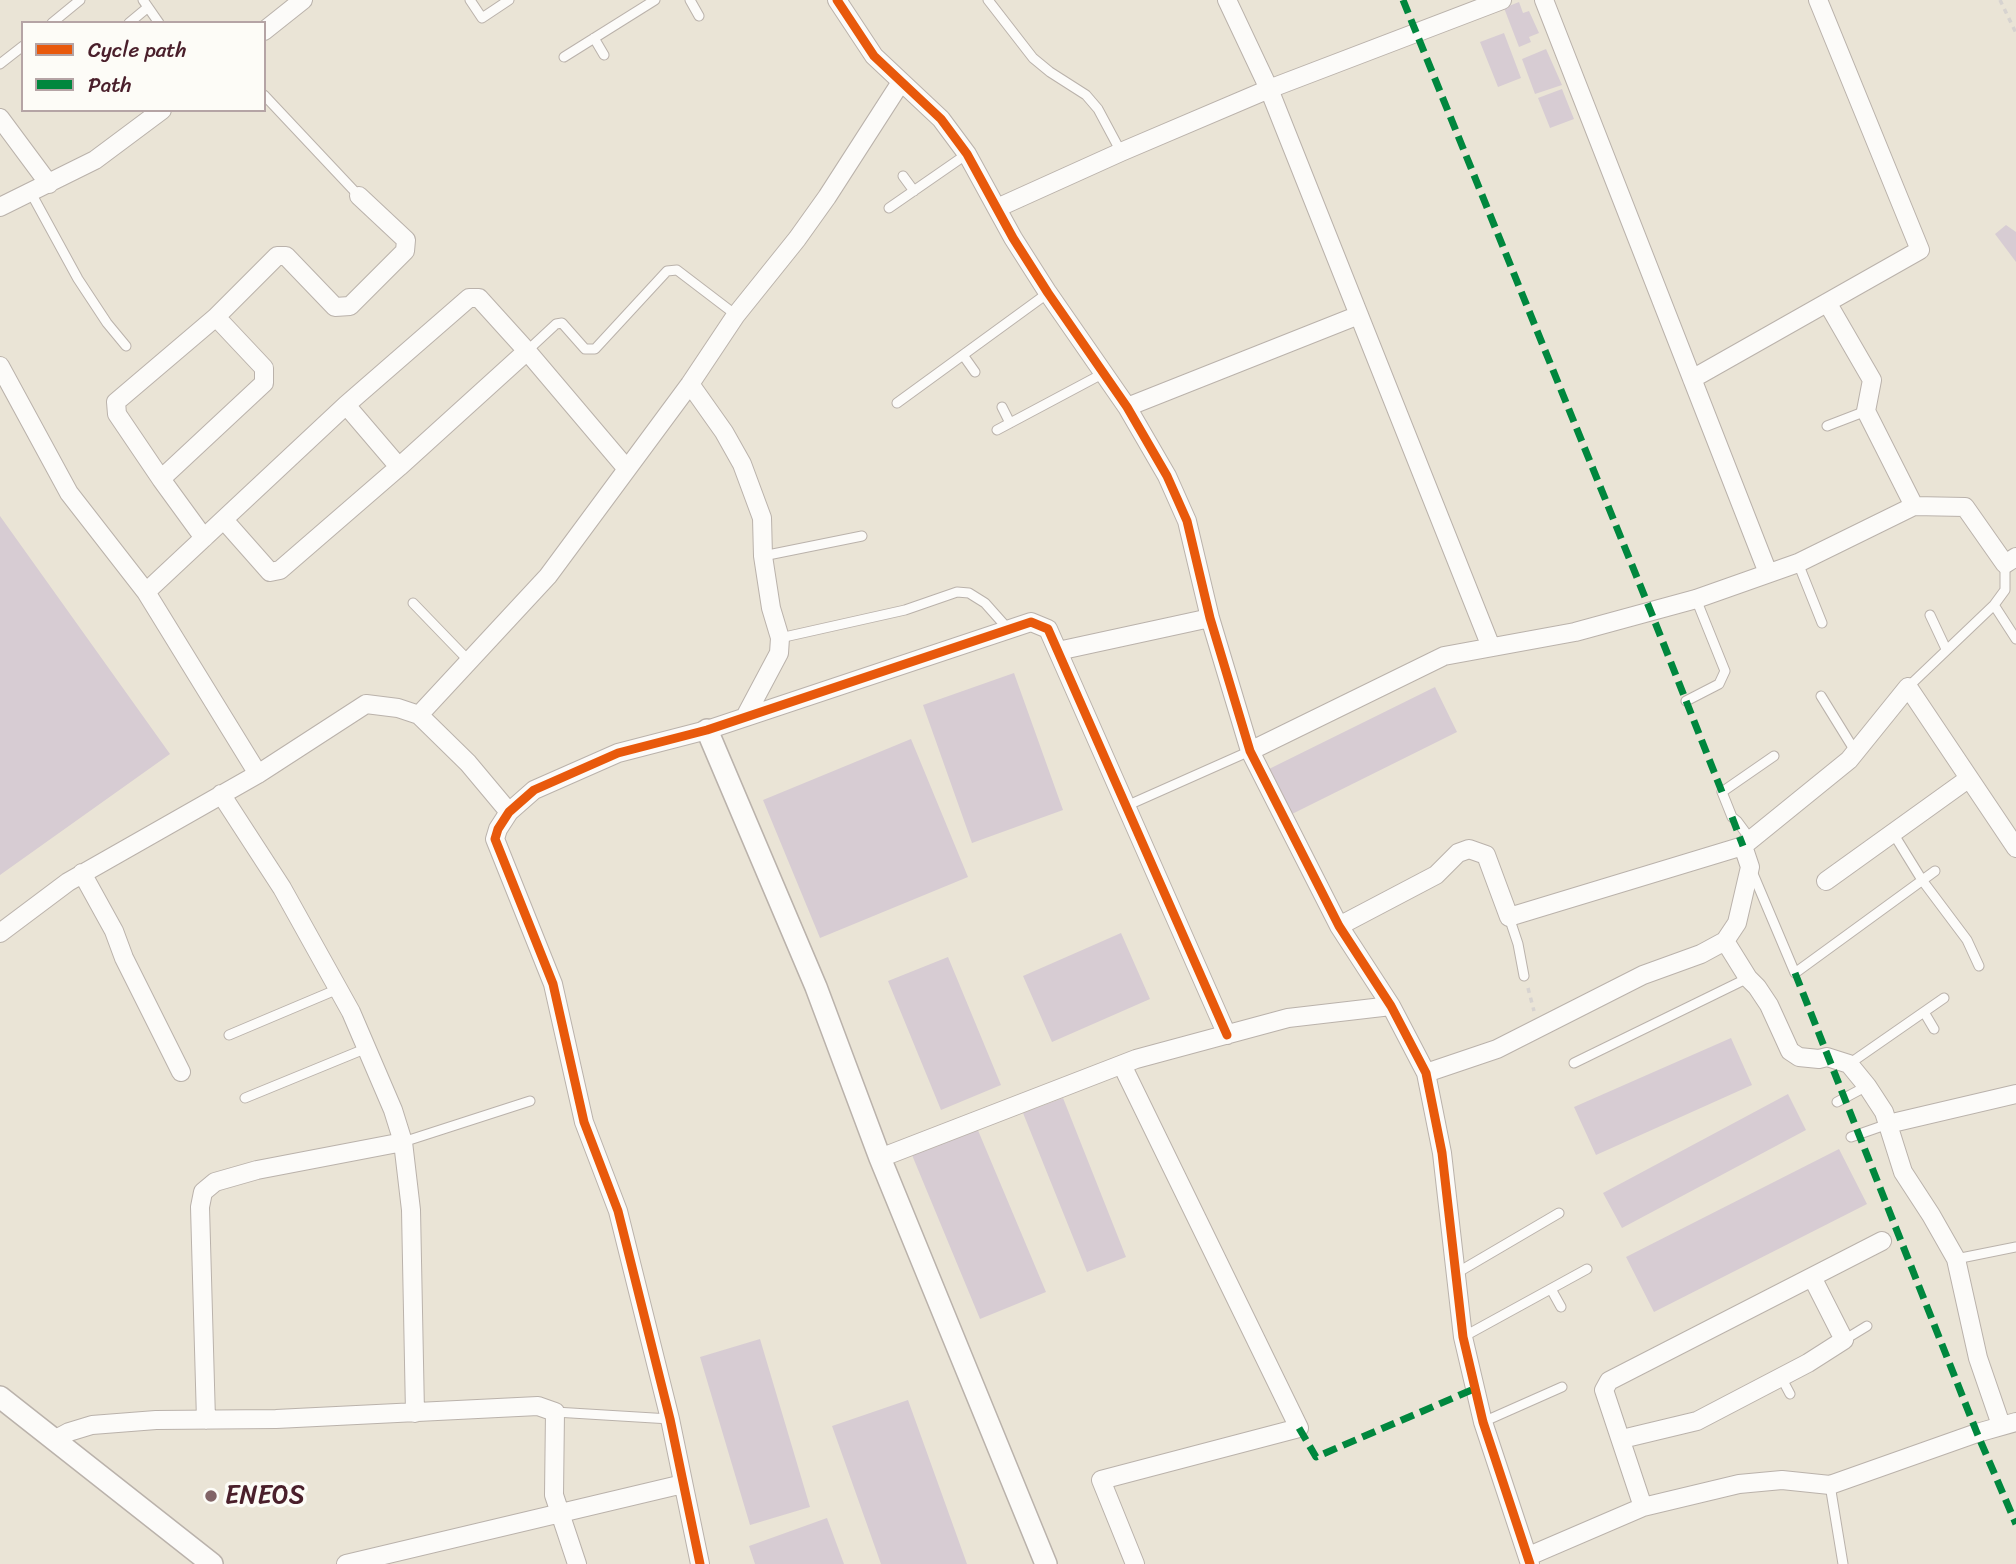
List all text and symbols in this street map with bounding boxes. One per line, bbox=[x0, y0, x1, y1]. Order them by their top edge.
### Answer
legend bbox=[21, 21, 266, 112]
text: Cycle path bbox=[88, 31, 187, 69]
text: Path bbox=[88, 66, 131, 104]
place label: ENEOS bbox=[225, 1480, 305, 1512]
marker: ENEOS bbox=[203, 1488, 219, 1504]

